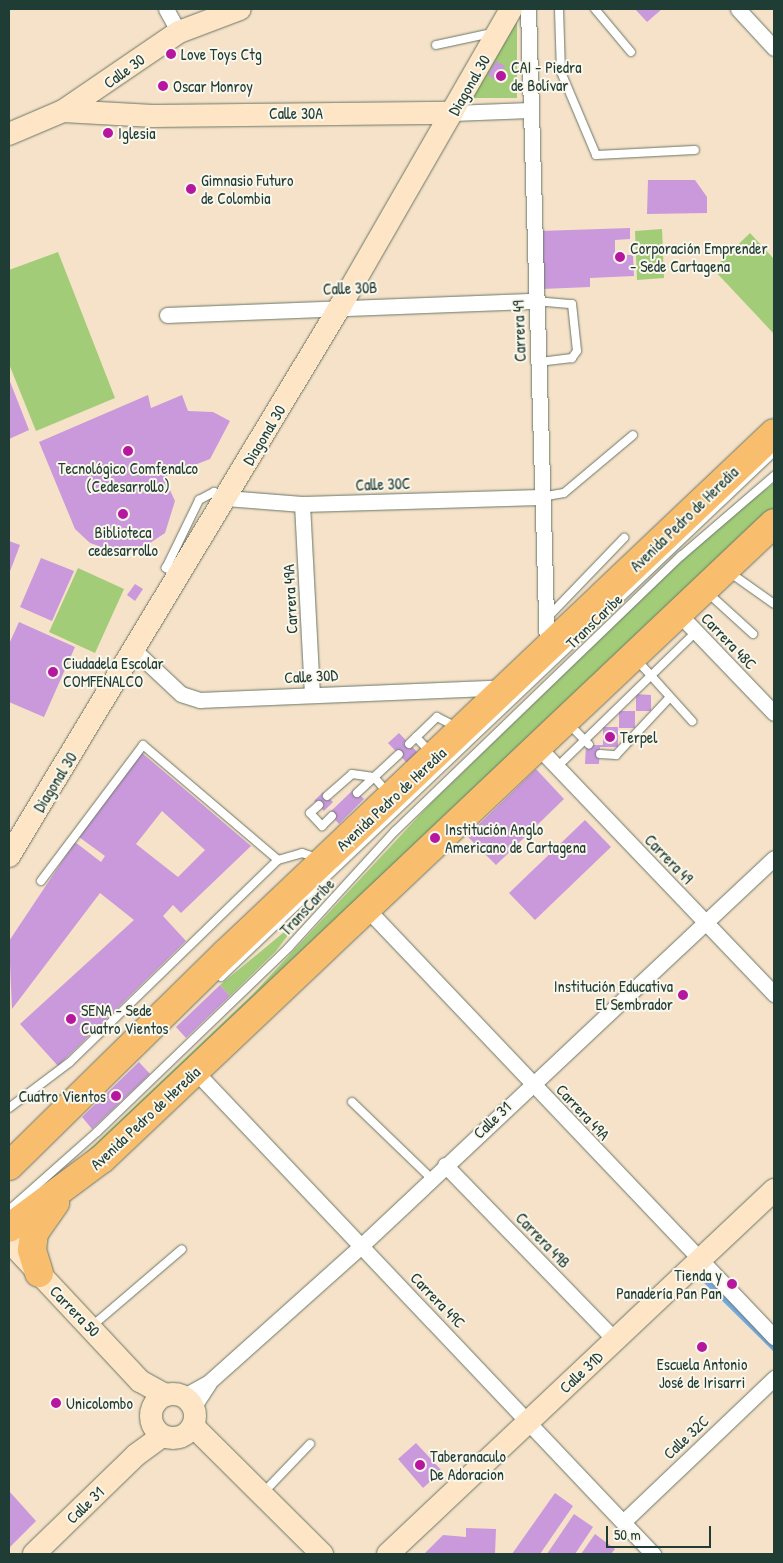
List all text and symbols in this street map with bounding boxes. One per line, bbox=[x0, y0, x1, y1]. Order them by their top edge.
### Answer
place label: Love Toys Ctg bbox=[181, 44, 262, 64]
marker: Love Toys Ctg bbox=[165, 48, 177, 60]
street label: Calle 30 bbox=[100, 50, 148, 92]
street label: Diagonal 30 bbox=[444, 51, 494, 119]
place label: CAI - Piedra de Bolívar bbox=[511, 57, 581, 95]
marker: CAI - Piedra de Bolívar bbox=[495, 70, 507, 82]
place label: Oscar Monroy bbox=[173, 76, 253, 96]
marker: Oscar Monroy bbox=[157, 80, 169, 92]
street label: Calle 30A bbox=[269, 103, 323, 123]
place label: Iglesia bbox=[118, 123, 156, 143]
marker: Iglesia bbox=[102, 127, 114, 139]
place label: Gimnasio Futuro de Colombia bbox=[201, 170, 293, 208]
marker: Gimnasio Futuro de Colombia bbox=[185, 183, 197, 195]
place label: Corporación Emprender - Sede Cartagena bbox=[630, 238, 768, 276]
marker: Corporación Emprender - Sede Cartagena bbox=[614, 251, 626, 263]
street label: Calle 30B bbox=[322, 277, 378, 299]
street label: Carrera 49 bbox=[508, 300, 530, 362]
street label: Diagonal 30 bbox=[239, 401, 289, 469]
marker: Tecnológico Comfenalco (Cedesarrollo) bbox=[122, 445, 134, 457]
place label: Tecnológico Comfenalco (Cedesarrollo) bbox=[58, 458, 198, 496]
street label: Avenida Pedro de Heredia bbox=[626, 462, 742, 576]
street label: Calle 30C bbox=[355, 473, 411, 495]
marker: Biblioteca cedesarrollo bbox=[117, 508, 129, 520]
place label: Biblioteca cedesarrollo bbox=[88, 522, 158, 560]
street label: Carrera 49A bbox=[279, 564, 301, 634]
street label: TransCaribe bbox=[562, 589, 626, 653]
street label: Carrera 48C bbox=[697, 609, 761, 673]
place label: Ciudadela Escolar COMFENALCO bbox=[63, 653, 164, 691]
street label: Calle 30D bbox=[284, 665, 338, 687]
marker: Ciudadela Escolar COMFENALCO bbox=[47, 666, 59, 678]
place label: Terpel bbox=[620, 727, 657, 747]
marker: Terpel bbox=[604, 731, 616, 743]
street label: Avenida Pedro de Heredia bbox=[332, 743, 450, 855]
street label: Diagonal 30 bbox=[29, 749, 81, 815]
place label: Institución Anglo Americano de Cartagena bbox=[445, 819, 586, 857]
street label: Carrera 49 bbox=[641, 830, 697, 888]
marker: Institución Anglo Americano de Cartagena bbox=[429, 832, 441, 844]
street label: TransCaribe bbox=[276, 874, 338, 940]
place label: Institución Educativa El Sembrador bbox=[554, 976, 673, 1014]
marker: Institución Educativa El Sembrador bbox=[677, 989, 689, 1001]
place label: SENA - Sede Cuatro Vientos bbox=[81, 1000, 169, 1038]
marker: SENA - Sede Cuatro Vientos bbox=[65, 1013, 77, 1025]
street label: Avenida Pedro de Heredia bbox=[86, 1062, 204, 1174]
street label: Carrera 49A bbox=[552, 1080, 614, 1144]
place label: Cuatro Vientos bbox=[18, 1086, 106, 1106]
marker: Cuatro Vientos bbox=[110, 1090, 122, 1102]
street label: Calle 31 bbox=[469, 1097, 515, 1143]
street label: Carrera 49B bbox=[512, 1208, 574, 1272]
place label: Tienda y Panadería Pan Pan bbox=[616, 1265, 722, 1303]
street label: Carrera 49C bbox=[407, 1268, 469, 1332]
marker: Tienda y Panadería Pan Pan bbox=[726, 1278, 738, 1290]
street label: Carrera 50 bbox=[46, 1281, 104, 1341]
marker: Escuela Antonio José de Irisarri bbox=[696, 1341, 708, 1353]
street label: Calle 31D bbox=[555, 1347, 607, 1397]
place label: Escuela Antonio José de Irisarri bbox=[657, 1354, 747, 1392]
place label: Unicolombo bbox=[66, 1393, 133, 1413]
marker: Unicolombo bbox=[50, 1397, 62, 1409]
street label: Calle 32C bbox=[659, 1411, 713, 1463]
place label: Taberanaculo De Adoracion bbox=[430, 1446, 506, 1484]
marker: Taberanaculo De Adoracion bbox=[414, 1459, 426, 1471]
street label: Calle 31 bbox=[62, 1482, 108, 1528]
scale bar bbox=[608, 1516, 713, 1548]
text: 50 m bbox=[614, 1524, 641, 1545]

